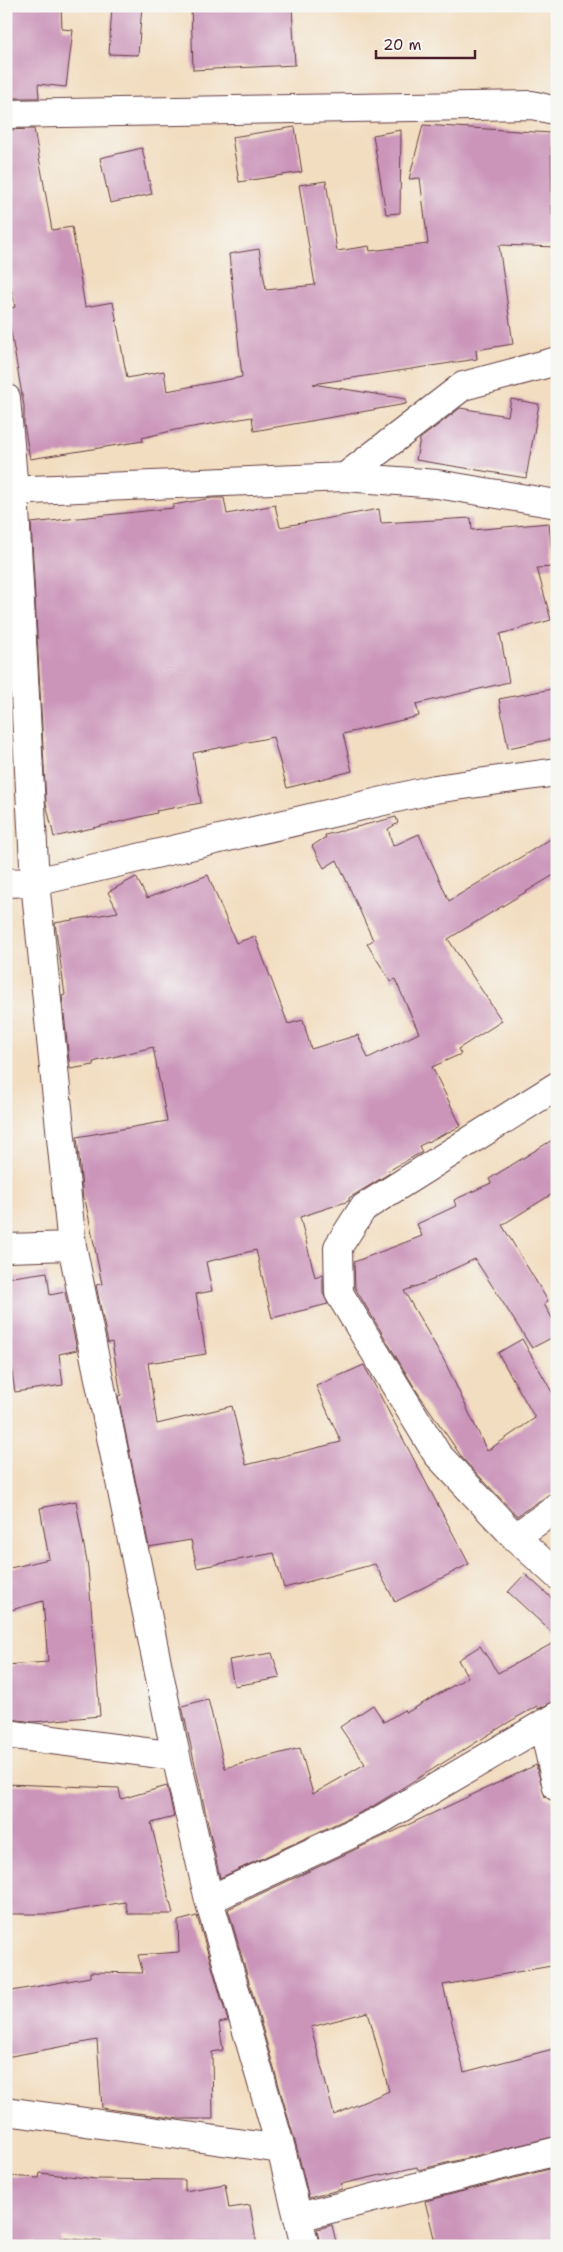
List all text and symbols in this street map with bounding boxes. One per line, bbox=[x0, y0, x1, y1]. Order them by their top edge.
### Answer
scale bar bbox=[376, 28, 474, 60]
text: 20 m bbox=[383, 35, 422, 55]

